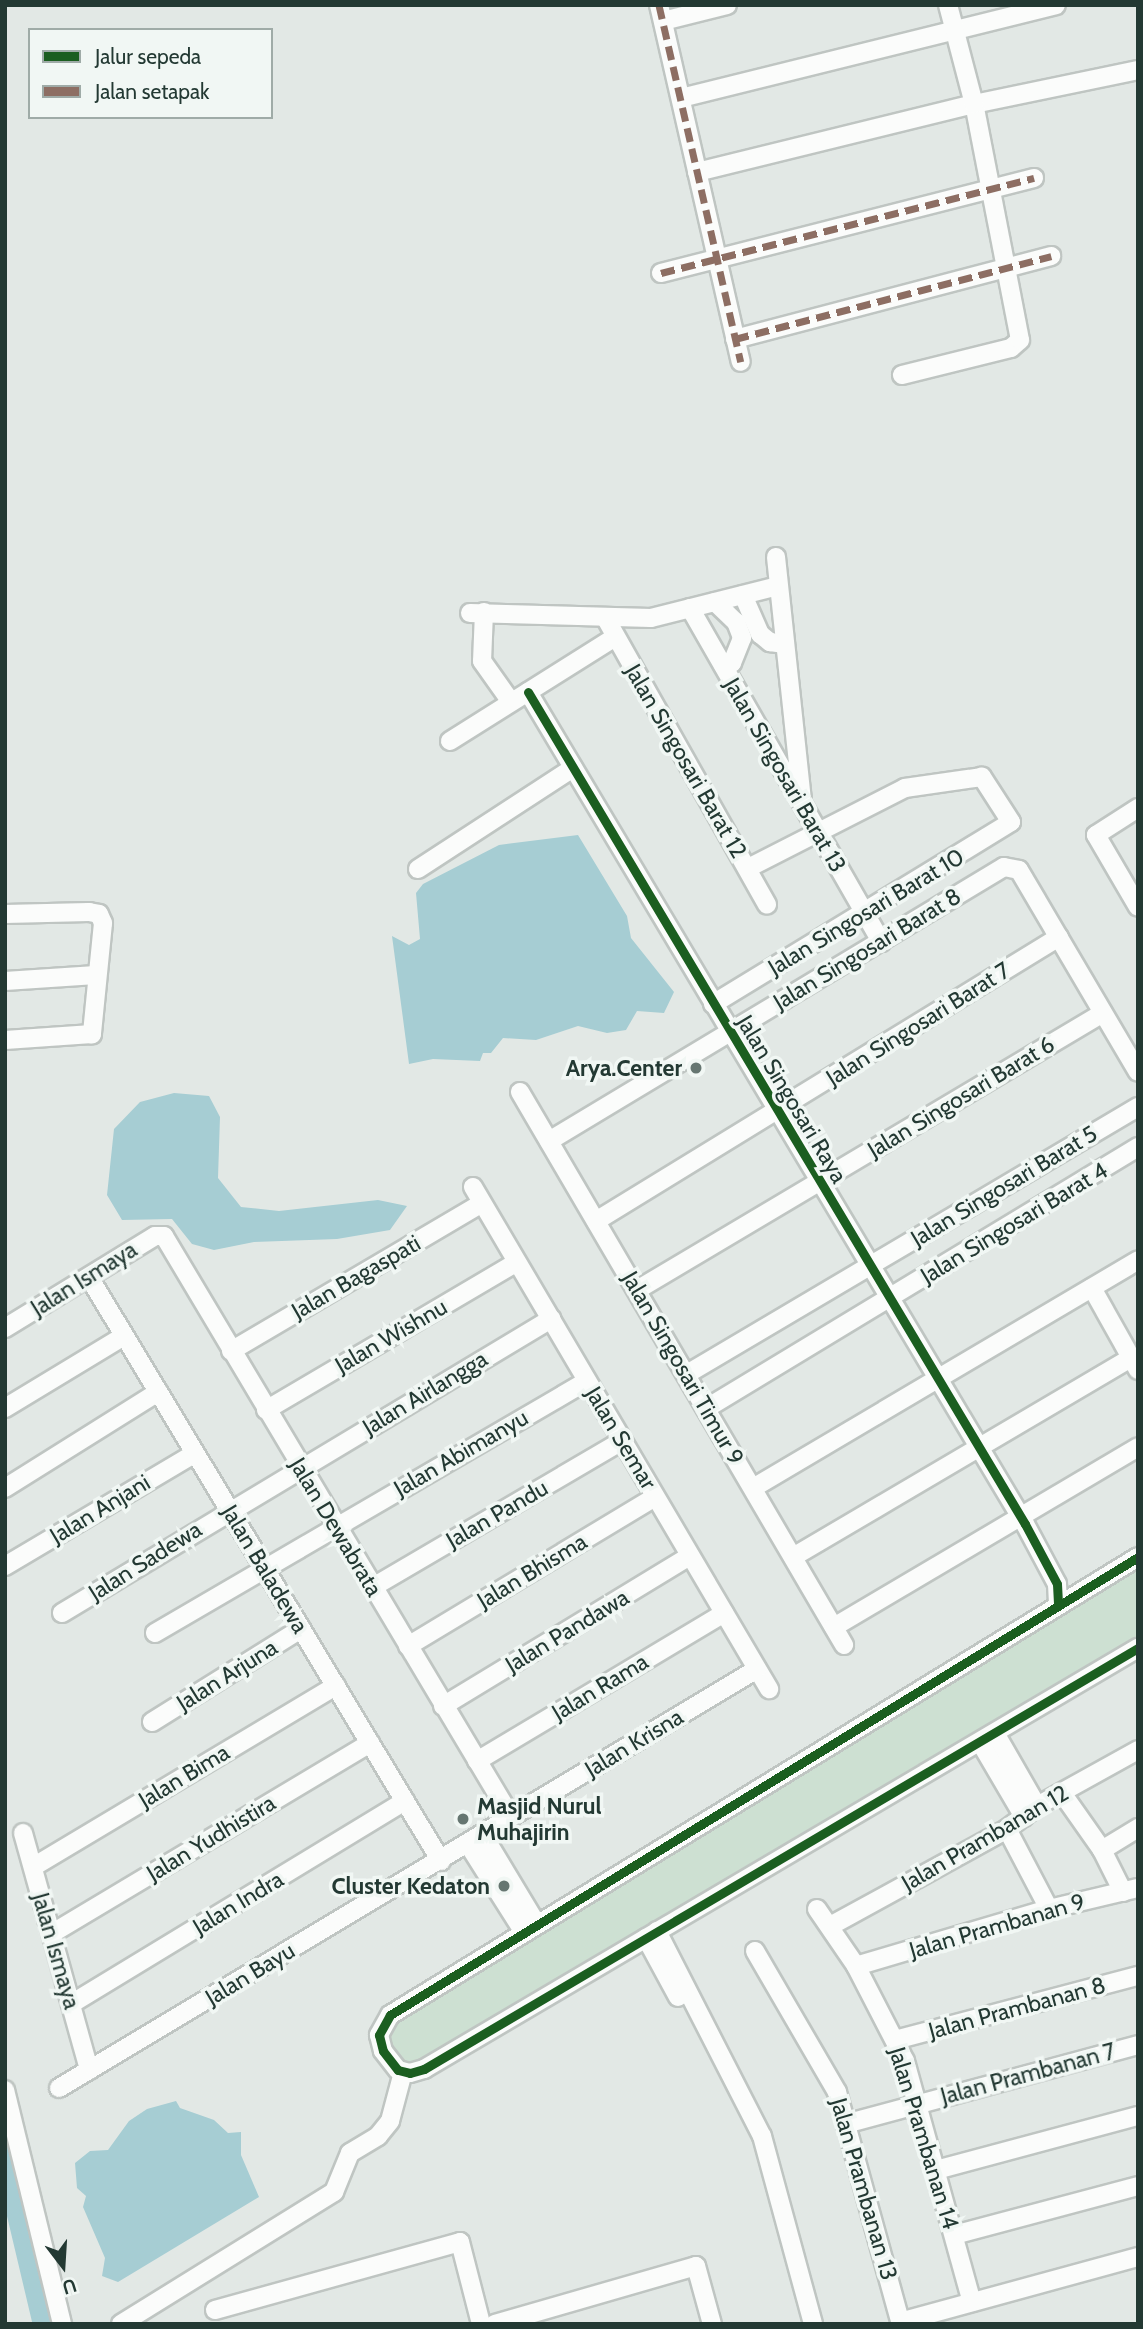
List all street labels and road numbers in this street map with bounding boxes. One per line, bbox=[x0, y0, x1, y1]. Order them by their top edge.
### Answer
street label: Jalan Singosari Barat 12 bbox=[619, 659, 753, 863]
street label: Jalan Singosari Barat 13 bbox=[718, 673, 852, 877]
street label: Jalan Singosari Barat 10 bbox=[763, 843, 969, 981]
street label: Jalan Singosari Barat 8 bbox=[768, 882, 966, 1016]
street label: Jalan Singosari Barat 7 bbox=[821, 956, 1015, 1092]
street label: Jalan Singosari Raya bbox=[731, 1010, 853, 1188]
street label: Jalan Singosari Barat 6 bbox=[863, 1030, 1059, 1164]
street label: Jalan Singosari Barat 5 bbox=[906, 1120, 1102, 1252]
street label: Jalan Singosari Barat 4 bbox=[916, 1156, 1112, 1290]
street label: Jalan Bagaspati bbox=[287, 1229, 425, 1325]
street label: Jalan Ismaya bbox=[26, 1236, 142, 1322]
street label: Jalan Singosari Timur 9 bbox=[616, 1266, 750, 1470]
street label: Jalan Wishnu bbox=[330, 1293, 452, 1379]
street label: Jalan Airlangga bbox=[358, 1345, 492, 1441]
street label: Jalan Semar bbox=[580, 1382, 662, 1494]
street label: Jalan Abimanyu bbox=[389, 1403, 533, 1503]
street label: Jalan Dewabrata bbox=[284, 1453, 388, 1601]
street label: Jalan Anjani bbox=[45, 1468, 155, 1550]
street label: Jalan Pandu bbox=[441, 1474, 553, 1554]
street label: Jalan Baladewa bbox=[216, 1500, 314, 1638]
street label: Jalan Sadewa bbox=[83, 1515, 207, 1607]
street label: Jalan Bhisma bbox=[472, 1528, 592, 1614]
street label: Jalan Pandawa bbox=[500, 1583, 634, 1679]
street label: Jalan Arjuna bbox=[172, 1633, 282, 1717]
street label: Jalan Rama bbox=[547, 1648, 653, 1726]
street label: Jalan Krisna bbox=[580, 1703, 688, 1783]
street label: Jalan Bima bbox=[134, 1738, 234, 1814]
street label: Jalan Prambanan 12 bbox=[897, 1779, 1073, 1897]
street label: Jalan Yudhistira bbox=[142, 1789, 280, 1887]
street label: Jalan Indra bbox=[188, 1865, 288, 1941]
street label: Jalan Prambanan 9 bbox=[906, 1888, 1088, 1964]
street label: Jalan Ismaya bbox=[26, 1890, 86, 2012]
street label: Jalan Bayu bbox=[200, 1937, 300, 2011]
street label: Jalan Prambanan 8 bbox=[925, 1971, 1109, 2045]
street label: Jalan Prambanan 7 bbox=[938, 2037, 1118, 2111]
street label: Jalan Prambanan 14 bbox=[883, 2044, 965, 2232]
street label: Jalan Prambanan 13 bbox=[825, 2095, 903, 2283]

